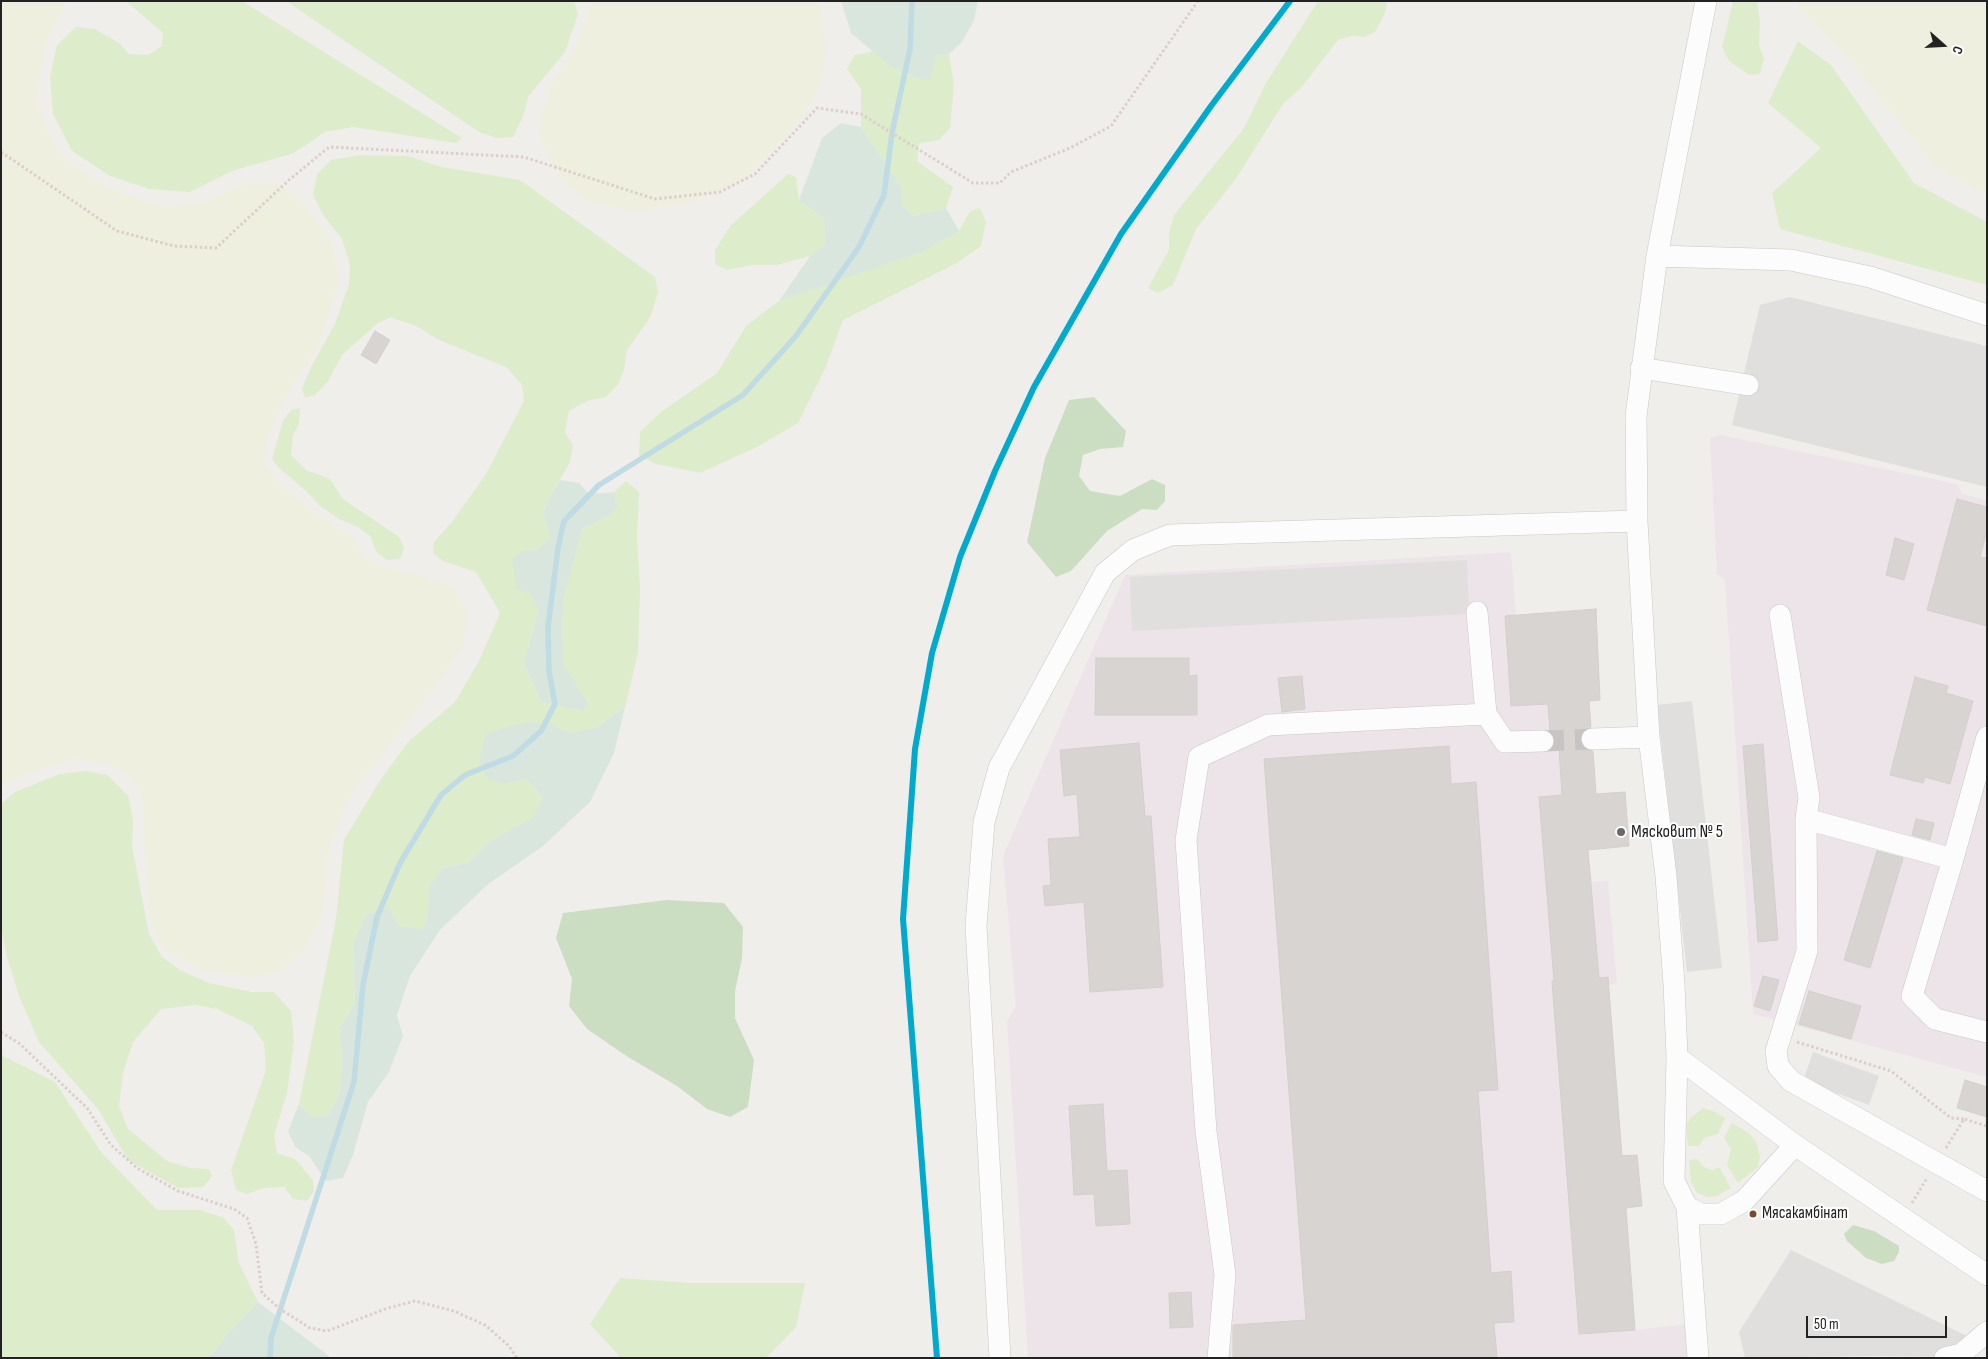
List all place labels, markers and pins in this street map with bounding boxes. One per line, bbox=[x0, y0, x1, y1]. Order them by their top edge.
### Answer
place label: Мясковит № 5 bbox=[1631, 821, 1723, 843]
marker: Мясковит № 5 bbox=[1615, 826, 1627, 838]
place label: Мясакамбінат bbox=[1762, 1204, 1848, 1224]
marker: Мясакамбінат bbox=[1748, 1209, 1758, 1219]

